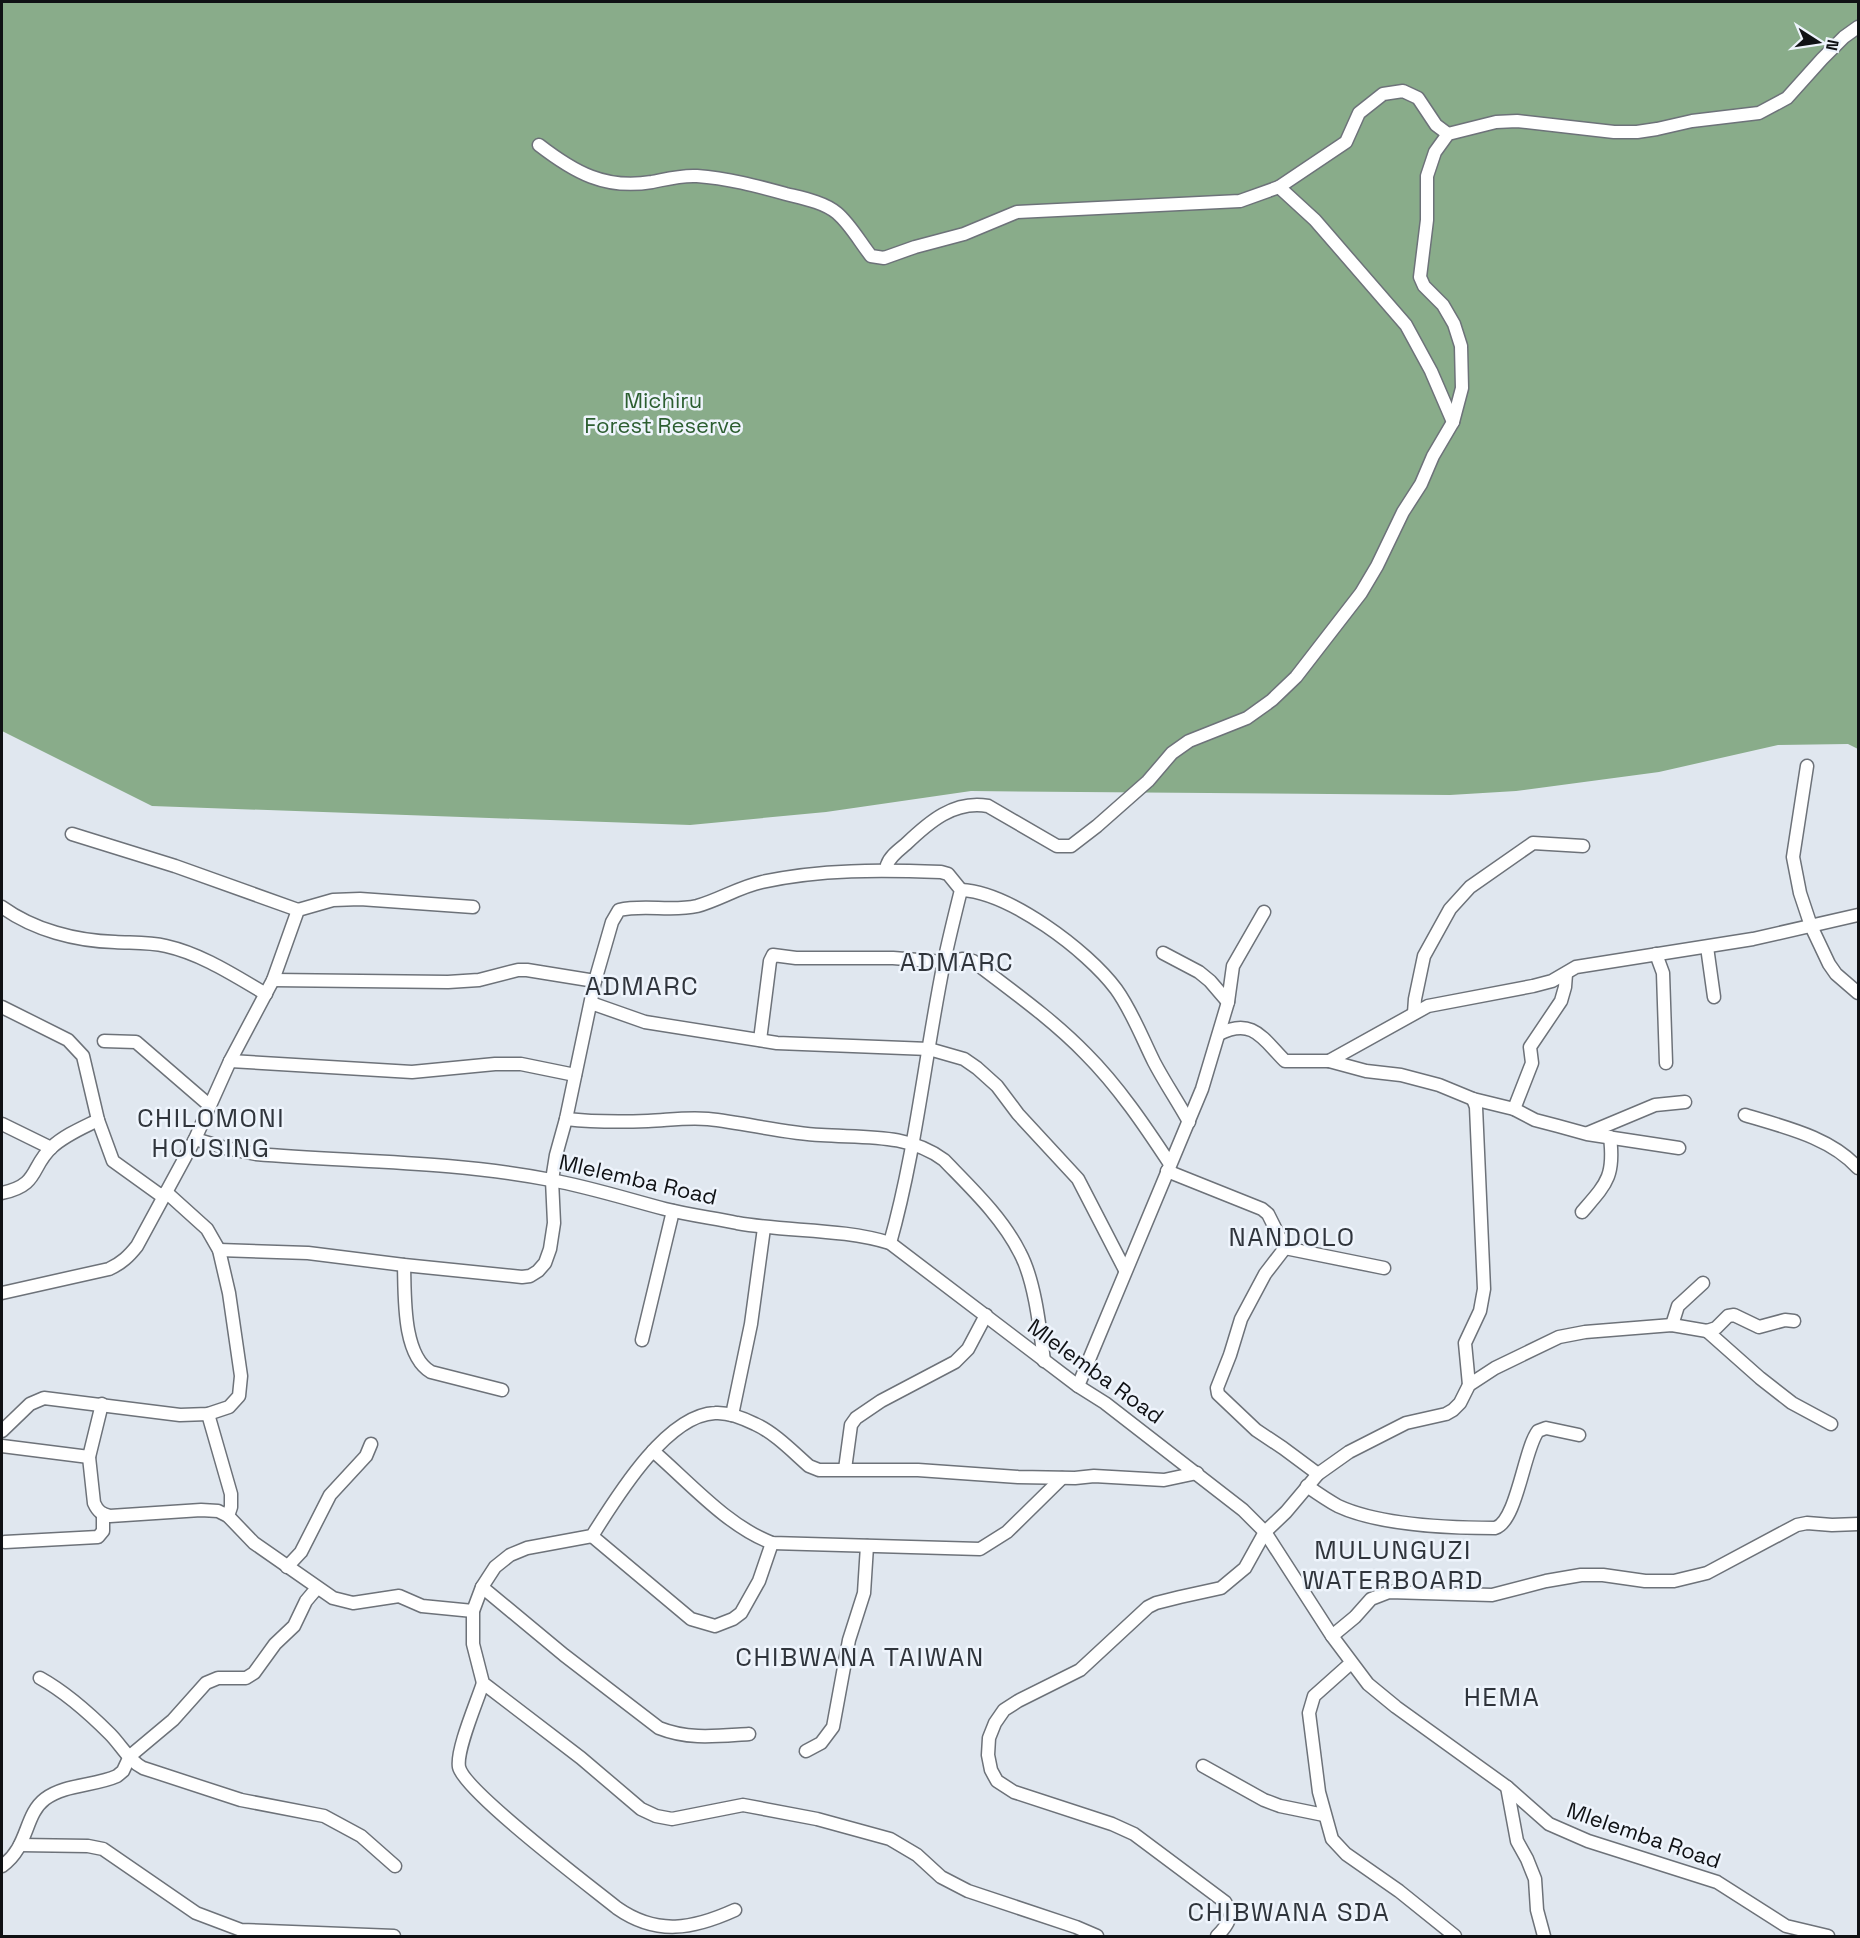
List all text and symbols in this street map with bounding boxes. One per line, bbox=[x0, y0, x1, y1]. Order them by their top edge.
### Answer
north arrow bbox=[1788, 12, 1848, 72]
text: N bbox=[1821, 38, 1844, 52]
park label: Michiru Forest Reserve bbox=[584, 386, 742, 439]
district label: ADMARC bbox=[900, 945, 1014, 979]
district label: ADMARC bbox=[585, 969, 699, 1003]
district label: CHILOMONI HOUSING bbox=[137, 1101, 285, 1165]
street label: Mlelemba Road bbox=[556, 1147, 720, 1211]
district label: NANDOLO bbox=[1228, 1220, 1356, 1254]
street label: Mlelemba Road bbox=[1023, 1312, 1169, 1430]
district label: MULUNGUZI WATERBOARD bbox=[1302, 1533, 1484, 1597]
district label: CHIBWANA TAIWAN bbox=[735, 1640, 985, 1674]
district label: HEMA bbox=[1464, 1680, 1540, 1714]
street label: Mlelemba Road bbox=[1563, 1796, 1725, 1874]
district label: CHIBWANA SDA bbox=[1188, 1895, 1390, 1929]

